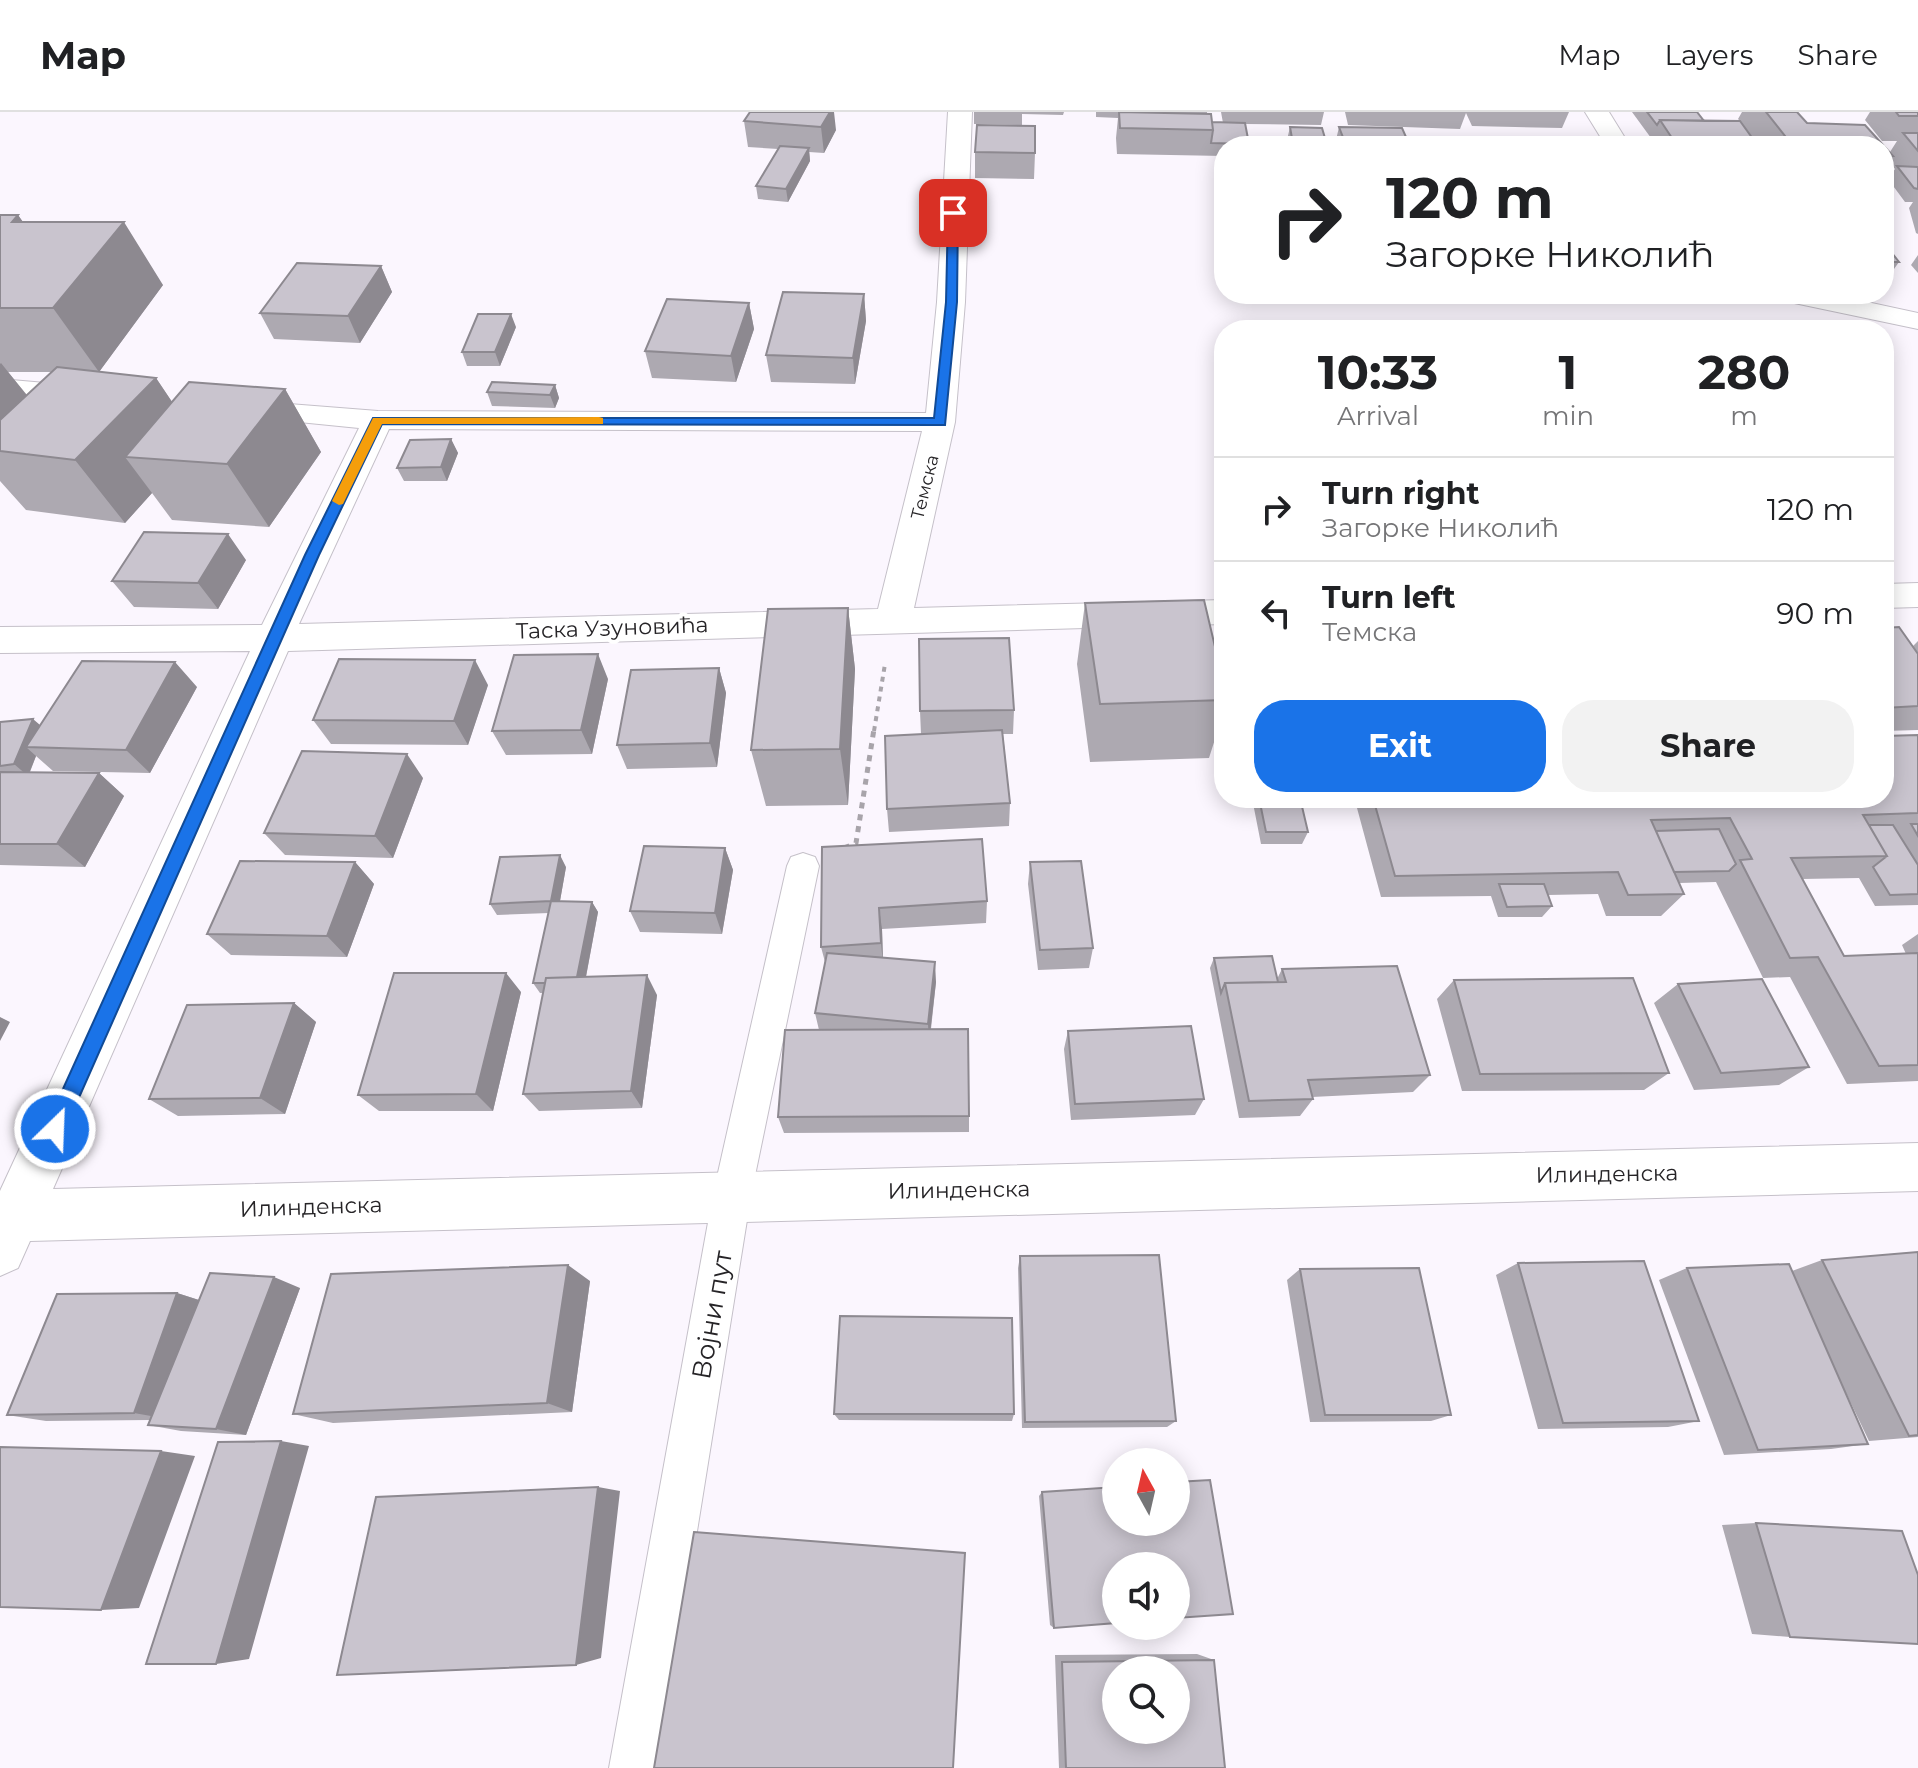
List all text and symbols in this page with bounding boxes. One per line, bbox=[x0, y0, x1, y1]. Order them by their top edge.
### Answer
text: Map bbox=[40, 32, 126, 79]
text: Map bbox=[1558, 38, 1621, 72]
text: Layers bbox=[1665, 38, 1754, 72]
text: Share bbox=[1798, 38, 1878, 72]
text: 120 m bbox=[1386, 164, 1554, 232]
icon: right bbox=[1254, 168, 1358, 272]
pin bbox=[919, 179, 987, 247]
icon: arrive bbox=[931, 191, 975, 235]
text: Загорке Николић bbox=[1386, 232, 1714, 276]
text: 10:33 bbox=[1318, 343, 1438, 401]
text: 1 bbox=[1559, 343, 1577, 401]
text: 280 bbox=[1698, 343, 1790, 401]
text: Arrival bbox=[1337, 400, 1419, 432]
text: min bbox=[1542, 400, 1594, 432]
text: m bbox=[1730, 400, 1758, 432]
street label: Темска bbox=[906, 452, 944, 522]
text: Turn right bbox=[1322, 475, 1479, 512]
icon: right bbox=[1254, 487, 1298, 531]
text: 120 m bbox=[1767, 491, 1854, 528]
text: Загорке Николић bbox=[1322, 512, 1559, 544]
text: Turn left bbox=[1322, 579, 1455, 616]
icon: left bbox=[1254, 591, 1298, 635]
text: 90 m bbox=[1776, 595, 1854, 632]
street label: Таска Узуновића bbox=[515, 611, 709, 645]
text: Темска bbox=[1322, 616, 1417, 648]
button: Exit bbox=[1254, 700, 1546, 792]
button: Share bbox=[1562, 700, 1854, 792]
position arrow bbox=[13, 1087, 97, 1171]
street label: Илинденска bbox=[1535, 1159, 1679, 1189]
street label: Илинденска bbox=[887, 1175, 1031, 1205]
street label: Илинденска bbox=[239, 1191, 383, 1223]
street label: Војни пут bbox=[685, 1248, 739, 1382]
north arrow bbox=[1102, 1448, 1190, 1536]
map controls bbox=[1102, 1448, 1190, 1744]
button: sound bbox=[1102, 1552, 1190, 1640]
button: search bbox=[1102, 1656, 1190, 1744]

